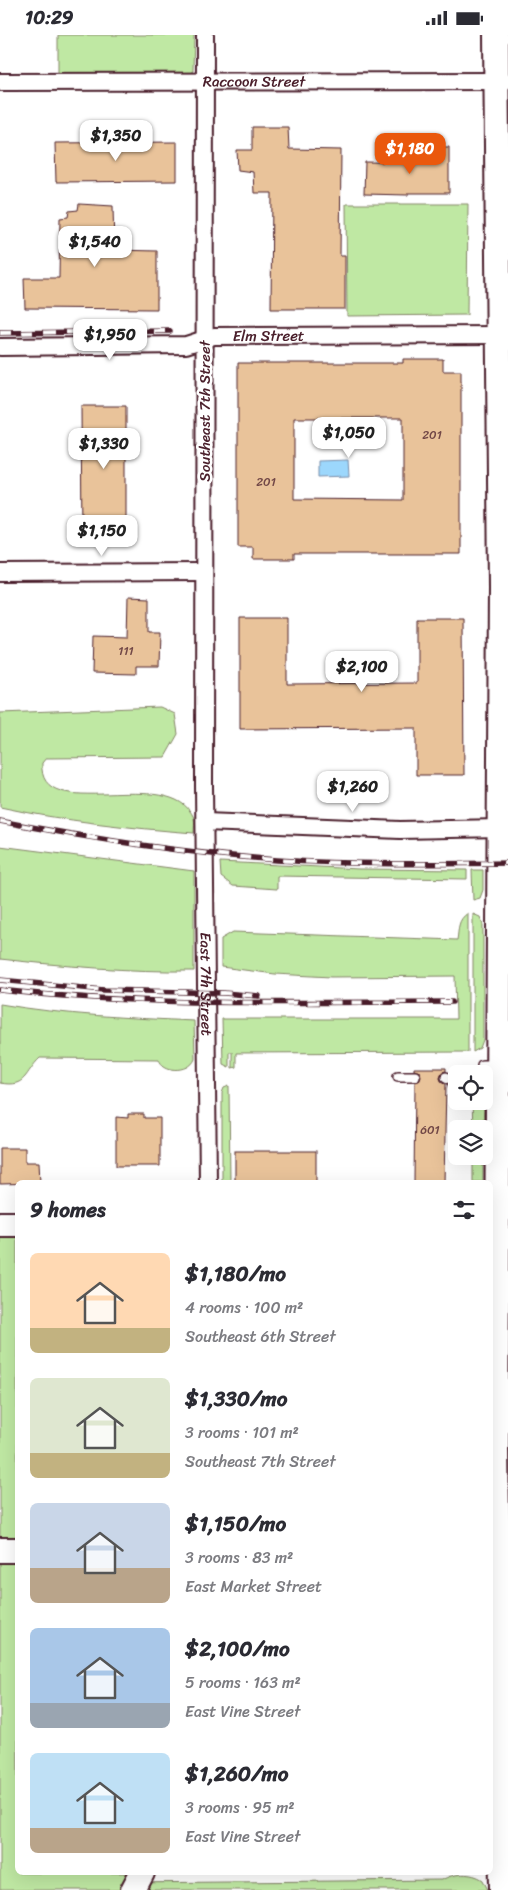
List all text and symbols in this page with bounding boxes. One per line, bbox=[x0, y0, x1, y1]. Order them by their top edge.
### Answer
text: 10:29 bbox=[25, 1, 74, 34]
street label: Raccoon Street bbox=[203, 68, 306, 95]
pin: $1,350 bbox=[75, 119, 157, 162]
text: $1,350 bbox=[91, 121, 141, 150]
pin: $1,180 bbox=[369, 133, 451, 175]
text: $1,180 bbox=[386, 134, 434, 163]
pin: $1,540 bbox=[54, 225, 136, 268]
text: $1,540 bbox=[69, 227, 121, 256]
pin: $1,950 bbox=[69, 319, 151, 361]
text: $1,950 bbox=[84, 320, 136, 349]
street label: Elm Street bbox=[233, 323, 305, 349]
street label: Southeast 7th Street bbox=[192, 339, 218, 482]
pin: $1,050 bbox=[308, 417, 390, 459]
text: $1,050 bbox=[323, 418, 375, 447]
house number: 201 bbox=[422, 424, 442, 446]
pin: $1,330 bbox=[63, 427, 145, 470]
text: $1,330 bbox=[79, 429, 129, 458]
house number: 201 bbox=[256, 471, 276, 493]
pin: $1,150 bbox=[61, 515, 143, 557]
text: $1,150 bbox=[78, 516, 126, 545]
house number: 111 bbox=[118, 640, 134, 662]
pin: $2,100 bbox=[321, 651, 403, 693]
text: $2,100 bbox=[336, 652, 388, 681]
pin: $1,260 bbox=[312, 771, 394, 813]
text: $1,260 bbox=[328, 772, 378, 801]
street label: East 7th Street bbox=[192, 932, 220, 1036]
map controls bbox=[448, 1065, 493, 1165]
button: locate bbox=[448, 1065, 493, 1110]
house number: 601 bbox=[420, 1119, 440, 1141]
button: layers bbox=[448, 1120, 493, 1165]
text: 9 homes bbox=[30, 1191, 106, 1229]
icon: filters bbox=[450, 1196, 478, 1224]
text: $1,180/mo bbox=[185, 1255, 286, 1293]
icon: home bbox=[70, 1273, 130, 1333]
text: 4 rooms · 100 m² bbox=[185, 1293, 303, 1322]
text: Southeast 6th Street bbox=[185, 1322, 336, 1351]
text: $1,330/mo bbox=[185, 1380, 287, 1418]
icon: home bbox=[70, 1398, 130, 1458]
text: 3 rooms · 101 m² bbox=[185, 1418, 299, 1447]
text: Southeast 7th Street bbox=[185, 1447, 336, 1476]
text: $1,150/mo bbox=[185, 1505, 286, 1543]
icon: home bbox=[70, 1523, 130, 1583]
text: 3 rooms · 83 m² bbox=[185, 1543, 293, 1572]
text: East Market Street bbox=[185, 1572, 322, 1601]
text: $2,100/mo bbox=[185, 1630, 290, 1668]
icon: home bbox=[70, 1648, 130, 1708]
text: 5 rooms · 163 m² bbox=[185, 1668, 301, 1697]
text: East Vine Street bbox=[185, 1697, 300, 1726]
text: $1,260/mo bbox=[185, 1755, 288, 1793]
icon: home bbox=[70, 1773, 130, 1833]
text: 3 rooms · 95 m² bbox=[185, 1793, 295, 1822]
text: East Vine Street bbox=[185, 1822, 300, 1851]

